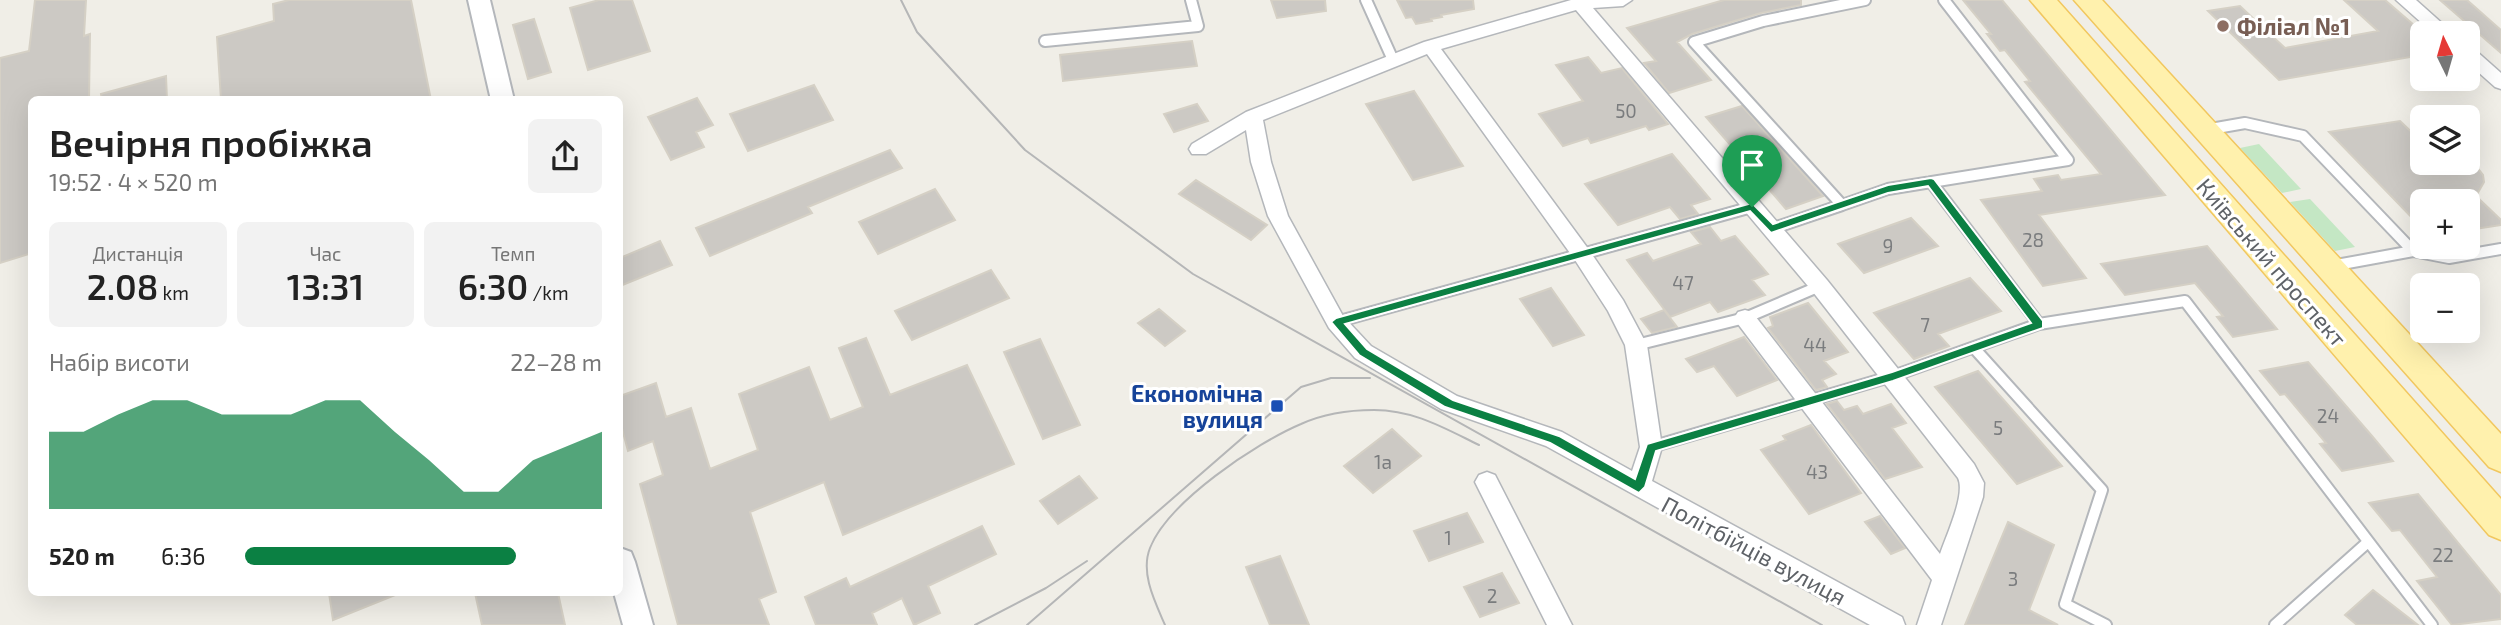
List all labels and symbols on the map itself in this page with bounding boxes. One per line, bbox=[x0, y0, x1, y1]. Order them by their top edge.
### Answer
place label: Філіал №1 bbox=[2237, 12, 2350, 40]
marker: Філіал №1 bbox=[2215, 18, 2231, 34]
north arrow bbox=[2410, 21, 2480, 91]
house number: 50 bbox=[1615, 99, 1637, 122]
pin bbox=[1722, 135, 1782, 207]
street label: Київський проспект bbox=[2191, 172, 2353, 352]
house number: 28 bbox=[2022, 228, 2044, 251]
house number: 9 bbox=[1883, 234, 1893, 257]
house number: 47 bbox=[1672, 271, 1694, 294]
house number: 7 bbox=[1920, 313, 1930, 336]
house number: 44 bbox=[1803, 333, 1827, 356]
place label: Економічна вулиця bbox=[1131, 379, 1263, 433]
marker: Економічна вулиця bbox=[1269, 398, 1285, 414]
house number: 24 bbox=[2317, 404, 2339, 427]
house number: 5 bbox=[1993, 416, 2003, 439]
house number: 1а bbox=[1374, 450, 1392, 473]
house number: 43 bbox=[1806, 460, 1828, 483]
street label: Політбійців вулиця bbox=[1657, 490, 1851, 611]
house number: 1 bbox=[1444, 526, 1452, 549]
house number: 22 bbox=[2432, 543, 2454, 566]
house number: 3 bbox=[2008, 567, 2018, 590]
house number: 2 bbox=[1487, 584, 1497, 607]

